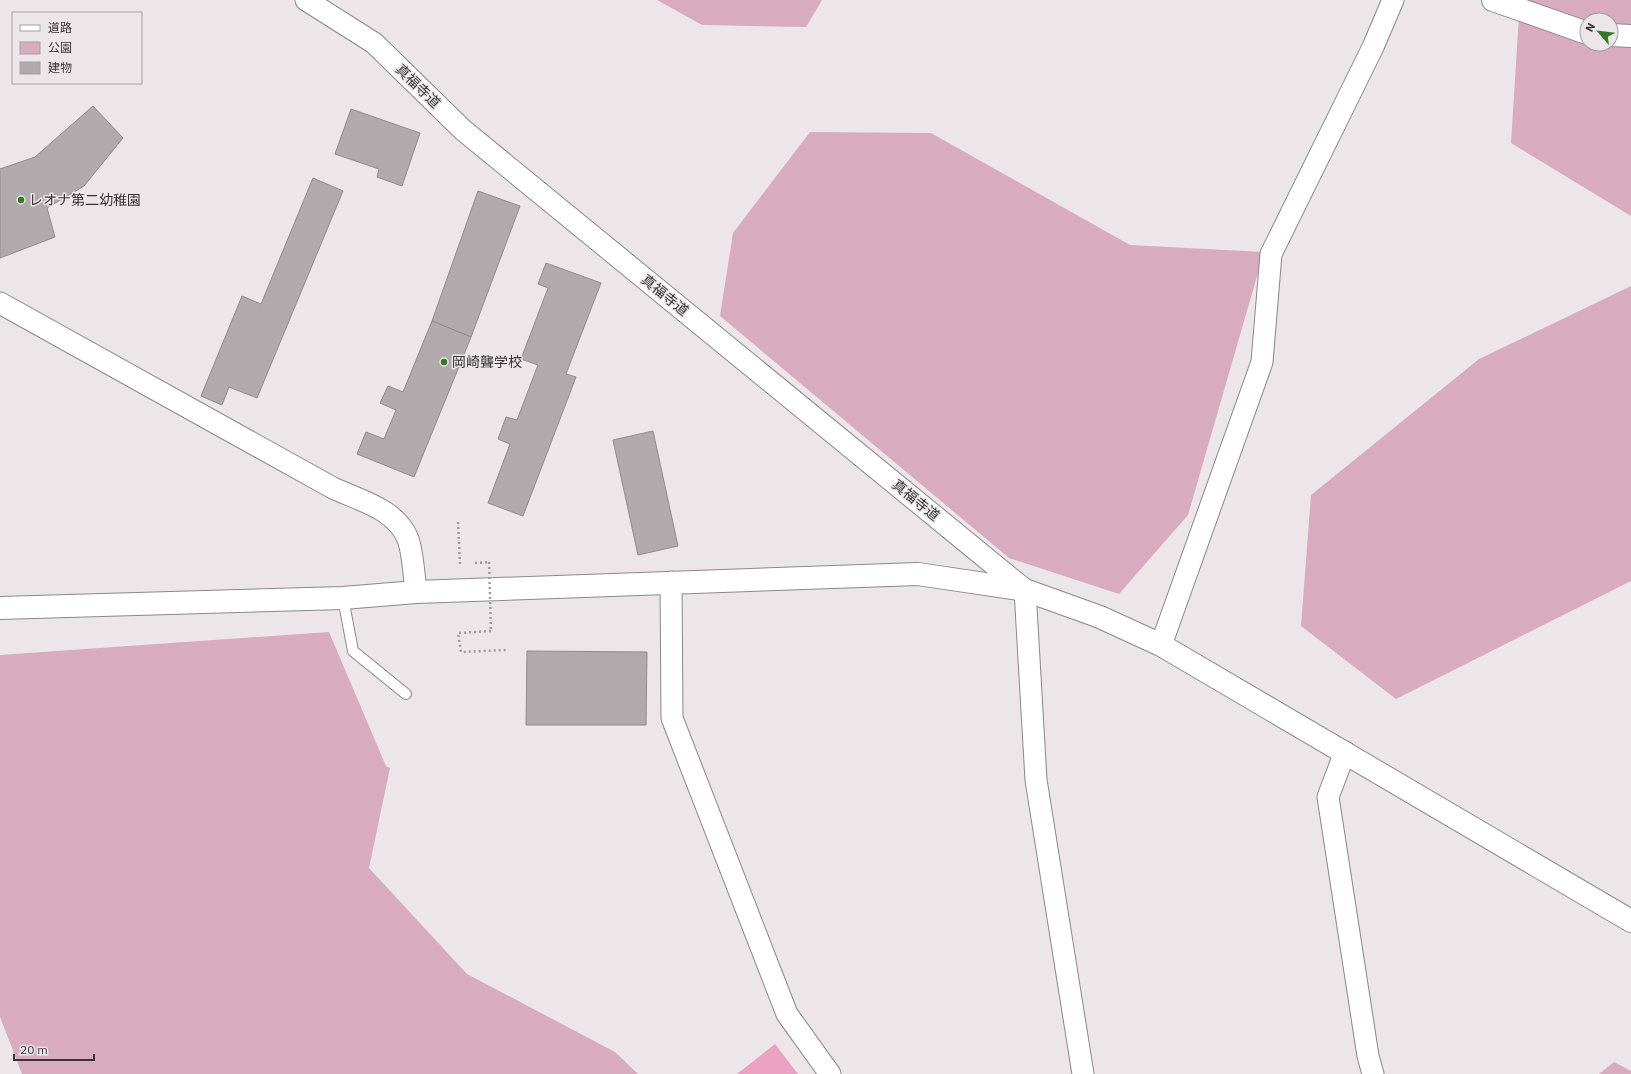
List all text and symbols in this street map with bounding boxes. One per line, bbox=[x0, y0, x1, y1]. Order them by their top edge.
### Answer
legend bbox=[12, 12, 142, 84]
north arrow bbox=[1579, 12, 1619, 52]
text: 道路 bbox=[48, 20, 72, 35]
text: N bbox=[1582, 20, 1598, 34]
text: 公園 bbox=[48, 40, 72, 55]
text: 建物 bbox=[48, 60, 72, 75]
street label: 真福寺道 bbox=[392, 60, 444, 112]
place label: レオナ第二幼稚園 bbox=[29, 191, 141, 209]
marker: レオナ第二幼稚園 bbox=[16, 195, 26, 205]
street label: 真福寺道 bbox=[638, 270, 692, 320]
place label: 岡崎聾学校 bbox=[452, 353, 522, 371]
marker: 岡崎聾学校 bbox=[439, 357, 449, 367]
street label: 真福寺道 bbox=[889, 475, 943, 525]
scale bar bbox=[14, 1036, 94, 1062]
text: 20 m bbox=[20, 1042, 48, 1057]

